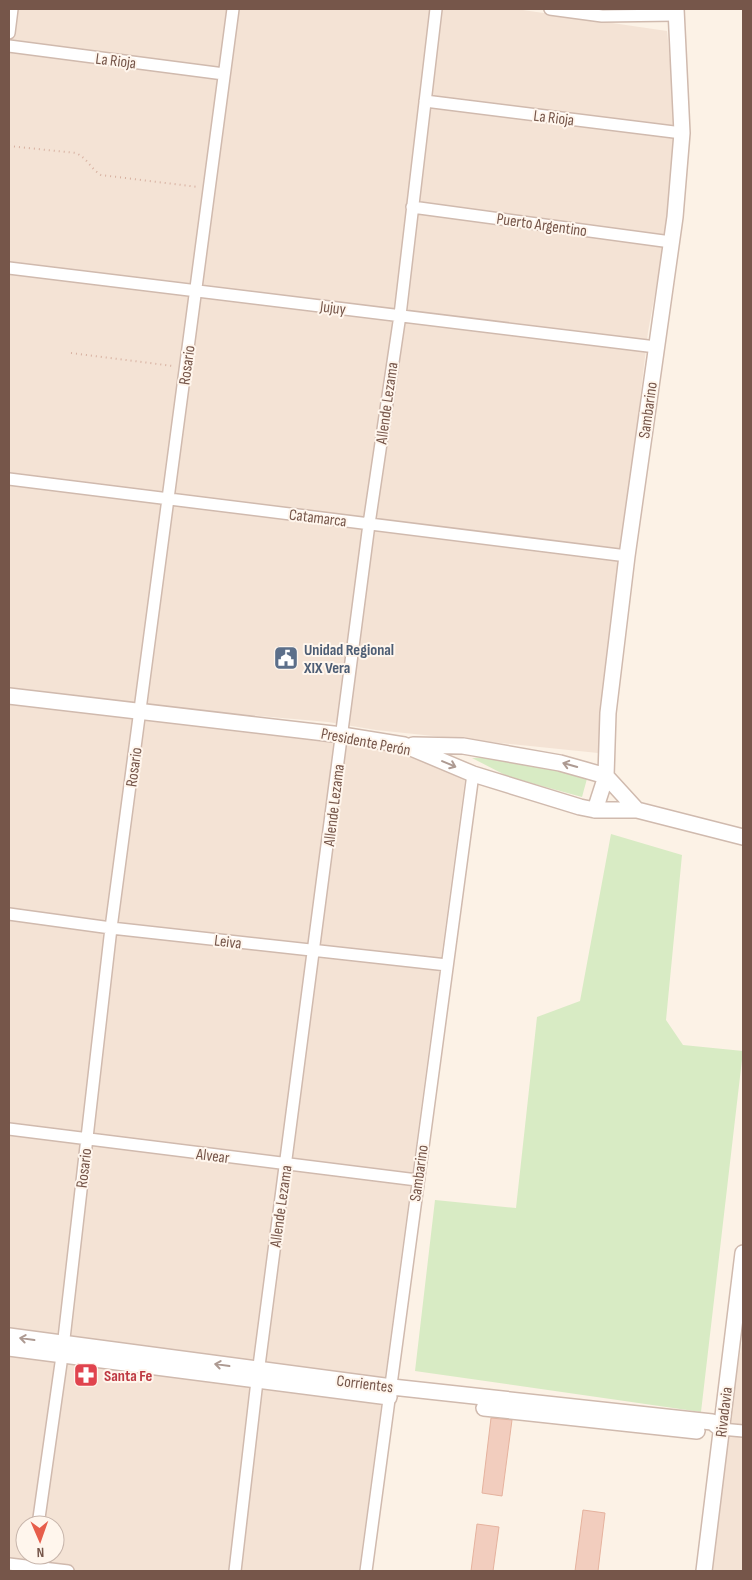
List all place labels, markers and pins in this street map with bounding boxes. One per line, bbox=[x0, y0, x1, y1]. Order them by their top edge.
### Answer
place label: Unidad Regional XIX Vera bbox=[303, 641, 394, 678]
public building icon: Unidad Regional XIX Vera bbox=[273, 645, 299, 671]
pharmacy icon: Santa Fe bbox=[73, 1362, 99, 1388]
place label: Santa Fe bbox=[104, 1367, 153, 1386]

